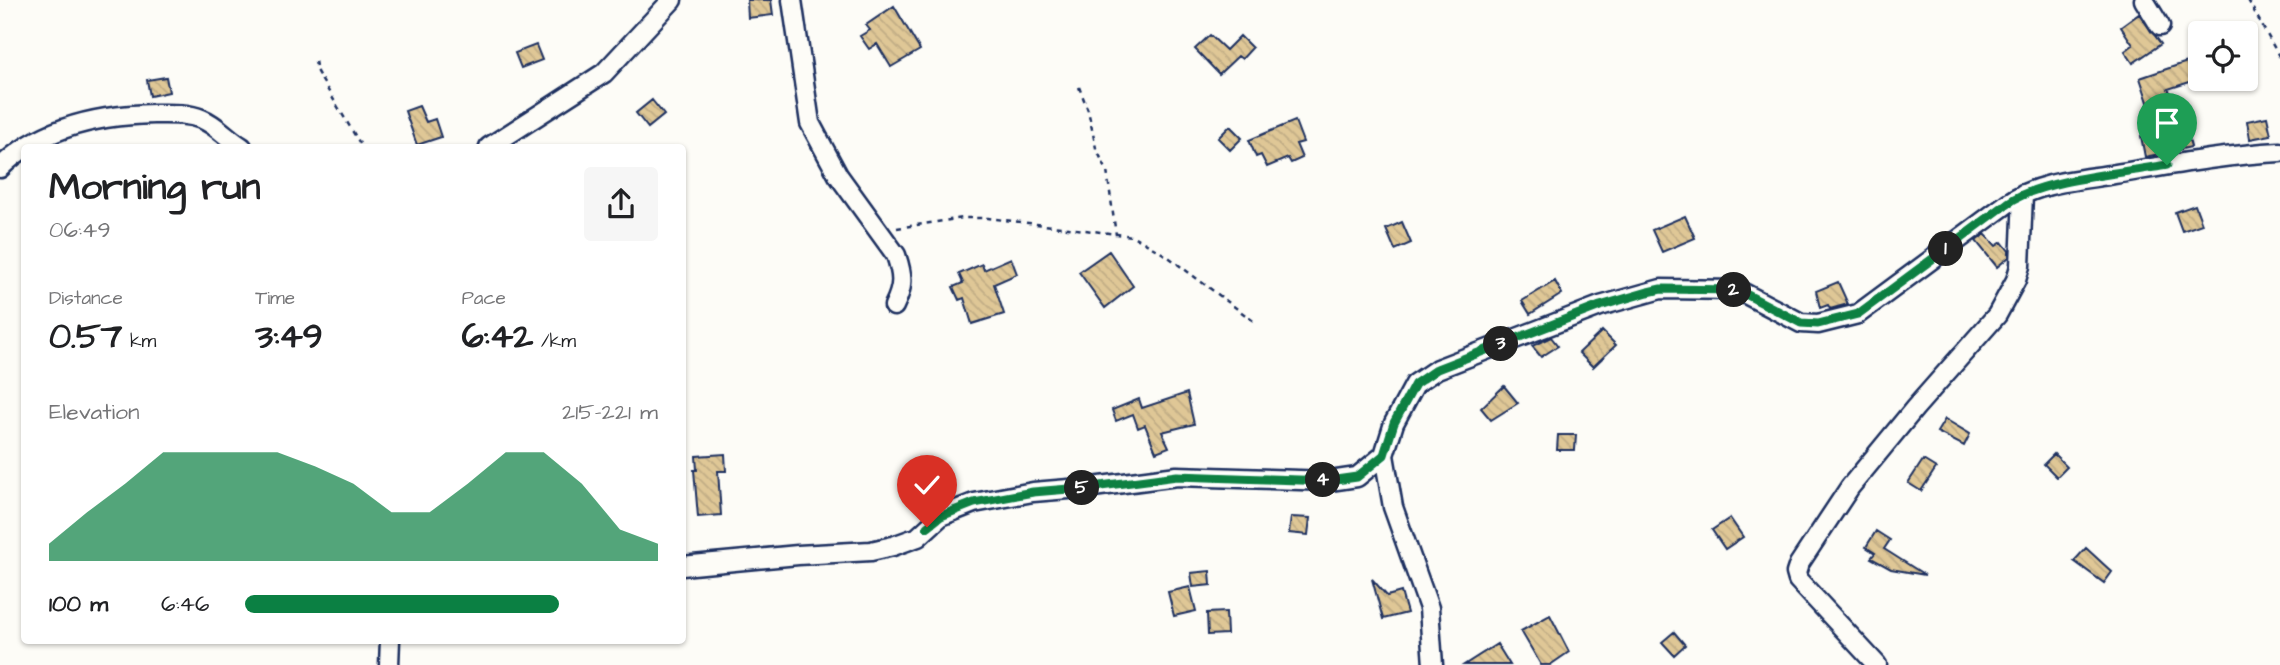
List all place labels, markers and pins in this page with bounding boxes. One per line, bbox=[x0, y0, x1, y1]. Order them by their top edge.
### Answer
pin bbox=[2137, 93, 2197, 165]
pin: 1 bbox=[1928, 232, 1964, 266]
pin: 2 bbox=[1716, 272, 1752, 308]
pin: 3 bbox=[1484, 326, 1518, 362]
pin bbox=[897, 455, 957, 527]
pin: 4 bbox=[1306, 462, 1340, 498]
pin: 5 bbox=[1064, 470, 1100, 505]

